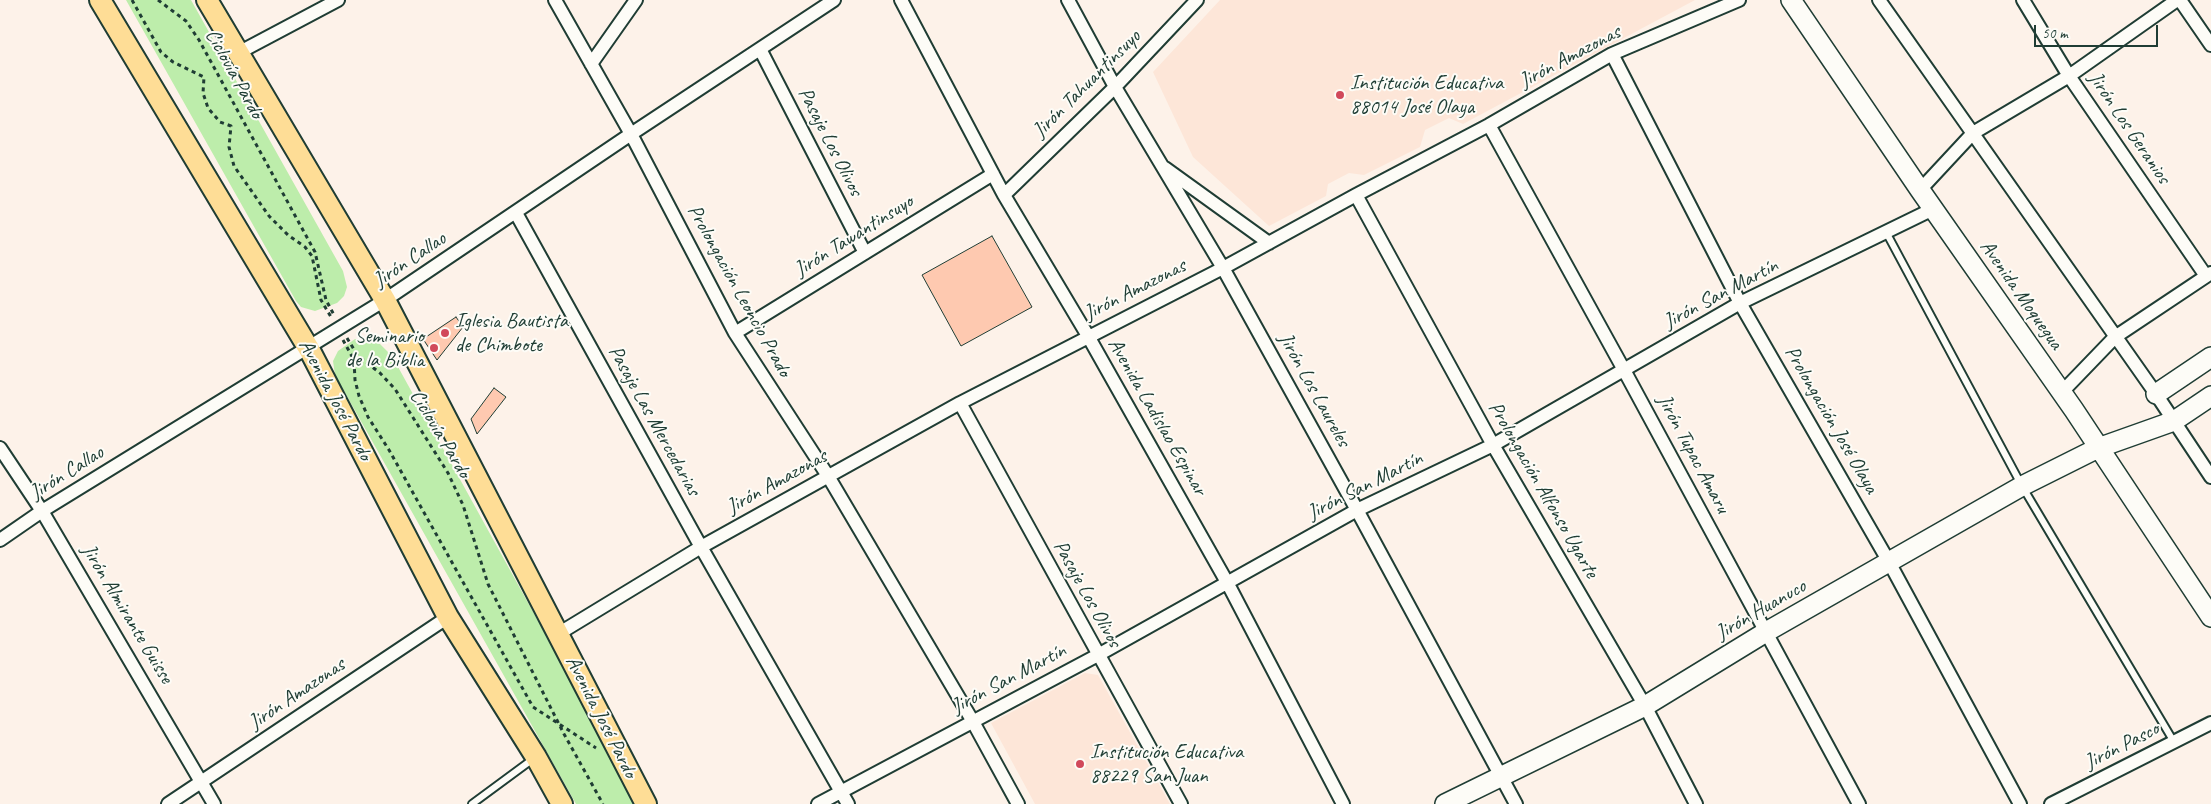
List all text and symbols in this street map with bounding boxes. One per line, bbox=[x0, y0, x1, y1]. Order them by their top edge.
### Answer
scale bar bbox=[2036, 15, 2160, 47]
street label: Jirón Amazonas bbox=[1515, 20, 1625, 94]
text: 50 m bbox=[2042, 24, 2068, 43]
street label: Ciclovía Pardo bbox=[199, 25, 269, 123]
street label: Jirón Tahuantinsuyo bbox=[1028, 25, 1146, 143]
street label: Jirón Los Geranios bbox=[2082, 67, 2176, 189]
place label: Institución Educativa 88014 José Olaya bbox=[1350, 70, 1503, 120]
street label: Pasaje Los Olivos bbox=[792, 84, 868, 200]
marker: Institución Educativa 88014 José Olaya bbox=[1334, 89, 1346, 101]
street label: Jirón Tawantinsuyo bbox=[790, 189, 918, 283]
street label: Prolongación Leoncio Prado bbox=[681, 201, 797, 381]
street label: Jirón Callao bbox=[369, 227, 451, 293]
street label: Avenida Moquegua bbox=[1974, 235, 2068, 355]
street label: Jirón San Martín bbox=[1659, 253, 1783, 335]
street label: Jirón Amazonas bbox=[1080, 254, 1190, 326]
place label: Iglesia Bautista de Chimbote bbox=[455, 308, 568, 358]
place label: Seminario de la Biblia bbox=[346, 323, 424, 373]
marker: Iglesia Bautista de Chimbote bbox=[439, 327, 451, 339]
street label: Jirón Los Laureles bbox=[1272, 329, 1356, 451]
street label: Avenida Ladislao Espinar bbox=[1102, 334, 1212, 500]
street label: Avenida José Pardo bbox=[293, 335, 377, 465]
street label: Pasaje Las Mercedarias bbox=[602, 341, 706, 501]
marker: Seminario de la Biblia bbox=[428, 342, 440, 354]
street label: Prolongación José Olaya bbox=[1779, 342, 1883, 498]
street label: Ciclovía Pardo bbox=[404, 385, 476, 483]
street label: Jirón Tupac Amaru bbox=[1651, 390, 1735, 518]
street label: Prolongación Alfonso Ugarte bbox=[1482, 397, 1604, 583]
street label: Jirón Callao bbox=[26, 441, 108, 505]
street label: Jirón Amazonas bbox=[722, 444, 832, 520]
street label: Jirón San Martín bbox=[1303, 446, 1427, 526]
street label: Pasaje Los Olivos bbox=[1047, 536, 1127, 652]
street label: Jirón Almirante Guisse bbox=[75, 540, 179, 688]
street label: Jirón Huanuco bbox=[1711, 574, 1811, 646]
street label: Jirón San Martín bbox=[947, 638, 1071, 720]
street label: Avenida José Pardo bbox=[559, 652, 643, 782]
street label: Jirón Amazonas bbox=[244, 653, 350, 735]
street label: Jirón Pasco bbox=[2081, 717, 2163, 775]
place label: Institución Educativa 88229 San Juan bbox=[1090, 739, 1243, 789]
marker: Institución Educativa 88229 San Juan bbox=[1074, 758, 1086, 770]

